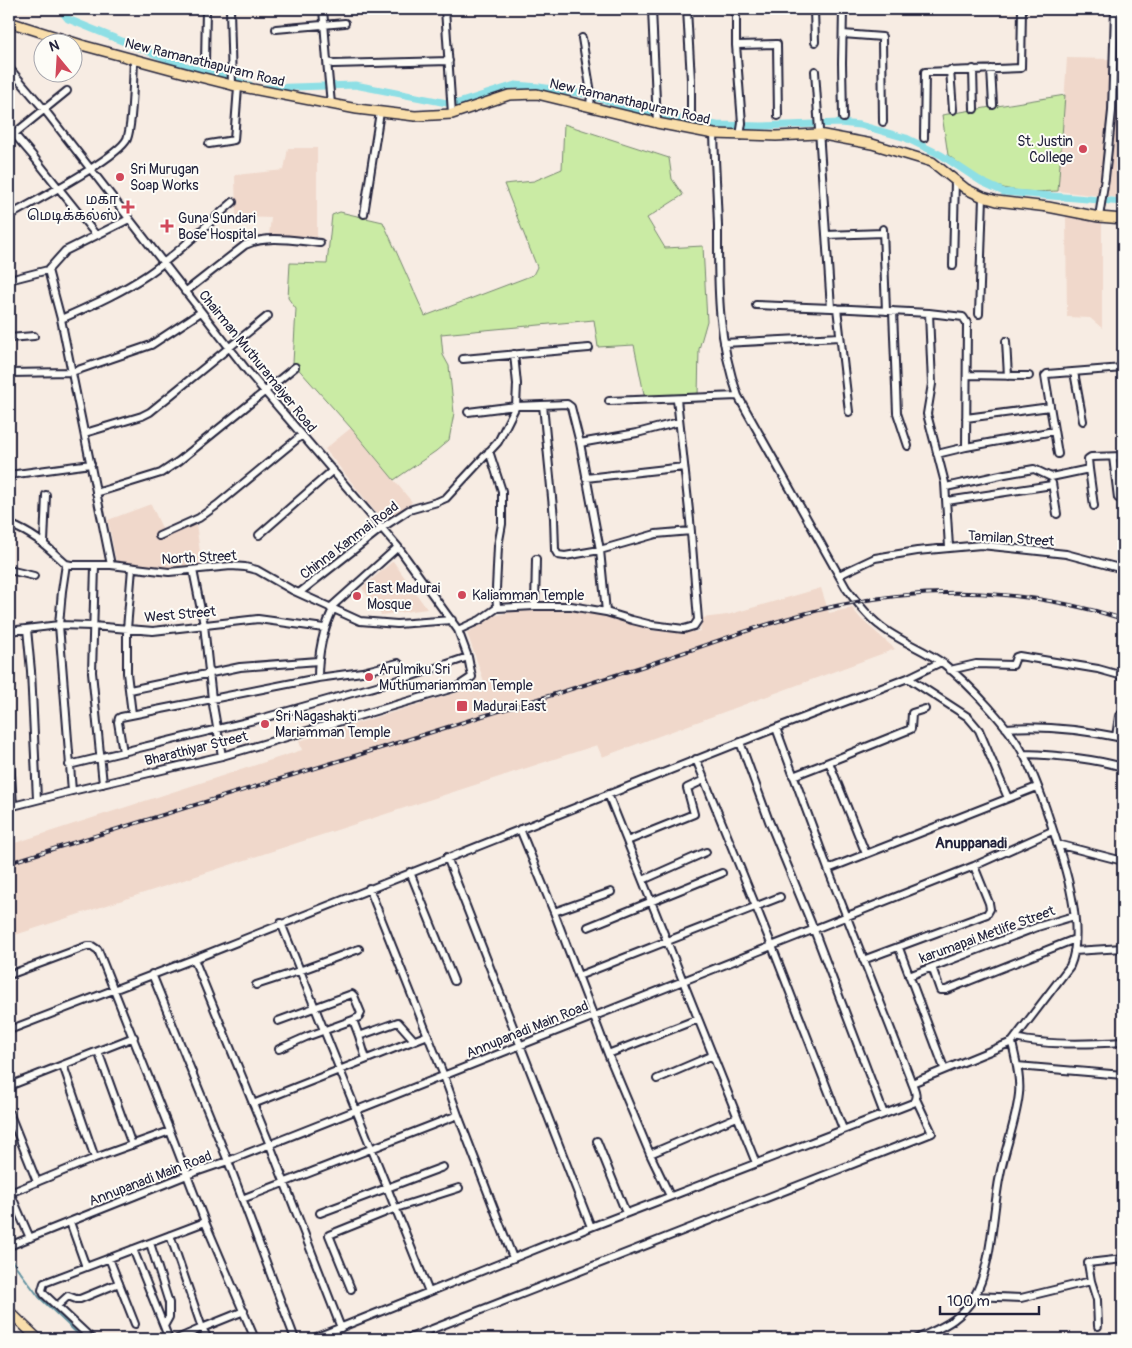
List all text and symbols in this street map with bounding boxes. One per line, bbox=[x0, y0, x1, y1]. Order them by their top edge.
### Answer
north arrow bbox=[32, 32, 82, 82]
street label: New Ramanathapuram Road bbox=[123, 34, 287, 91]
text: N bbox=[47, 37, 61, 56]
street label: New Ramanathapuram Road bbox=[548, 75, 712, 128]
place label: St. Justin College bbox=[1017, 133, 1073, 166]
marker: St. Justin College bbox=[1077, 143, 1089, 155]
place label: Sri Murugan Soap Works bbox=[130, 161, 199, 194]
marker: Sri Murugan Soap Works bbox=[114, 171, 126, 183]
place label: மகா மெடிக்கல்ஸ் bbox=[27, 191, 118, 224]
marker: மகா மெடிக்கல்ஸ் bbox=[122, 201, 134, 213]
place label: Guna Sundari Bose Hospital bbox=[178, 210, 257, 243]
marker: Guna Sundari Bose Hospital bbox=[160, 219, 174, 233]
street label: Chairman Muthuramaiyer Road bbox=[195, 287, 320, 436]
street label: Chinna Kanmai Road bbox=[297, 498, 402, 583]
street label: Tamilan Street bbox=[967, 527, 1055, 550]
street label: North Street bbox=[161, 547, 237, 568]
place label: East Madurai Mosque bbox=[367, 580, 441, 613]
place label: Kaliamman Temple bbox=[472, 587, 584, 604]
marker: Kaliamman Temple bbox=[456, 589, 468, 601]
marker: East Madurai Mosque bbox=[351, 590, 363, 602]
street label: West Street bbox=[144, 603, 217, 626]
place label: Arulmiku Sri Muthumariamman Temple bbox=[379, 661, 533, 694]
marker: Arulmiku Sri Muthumariamman Temple bbox=[363, 671, 375, 683]
place label: Madurai East bbox=[473, 698, 547, 715]
marker: Madurai East bbox=[455, 699, 469, 713]
place label: Sri Nagashakti Mariamman Temple bbox=[275, 708, 391, 741]
marker: Sri Nagashakti Mariamman Temple bbox=[259, 718, 271, 730]
street label: Bharathiyar Street bbox=[143, 727, 250, 769]
district label: Anuppanadi bbox=[935, 834, 1007, 853]
street label: karumapai Metlife Street bbox=[917, 902, 1057, 967]
street label: Annupanadi Main Road bbox=[464, 997, 591, 1062]
street label: Annupanadi Main Road bbox=[86, 1147, 214, 1210]
scale bar bbox=[940, 1283, 1038, 1315]
text: 100 m bbox=[947, 1292, 990, 1311]

